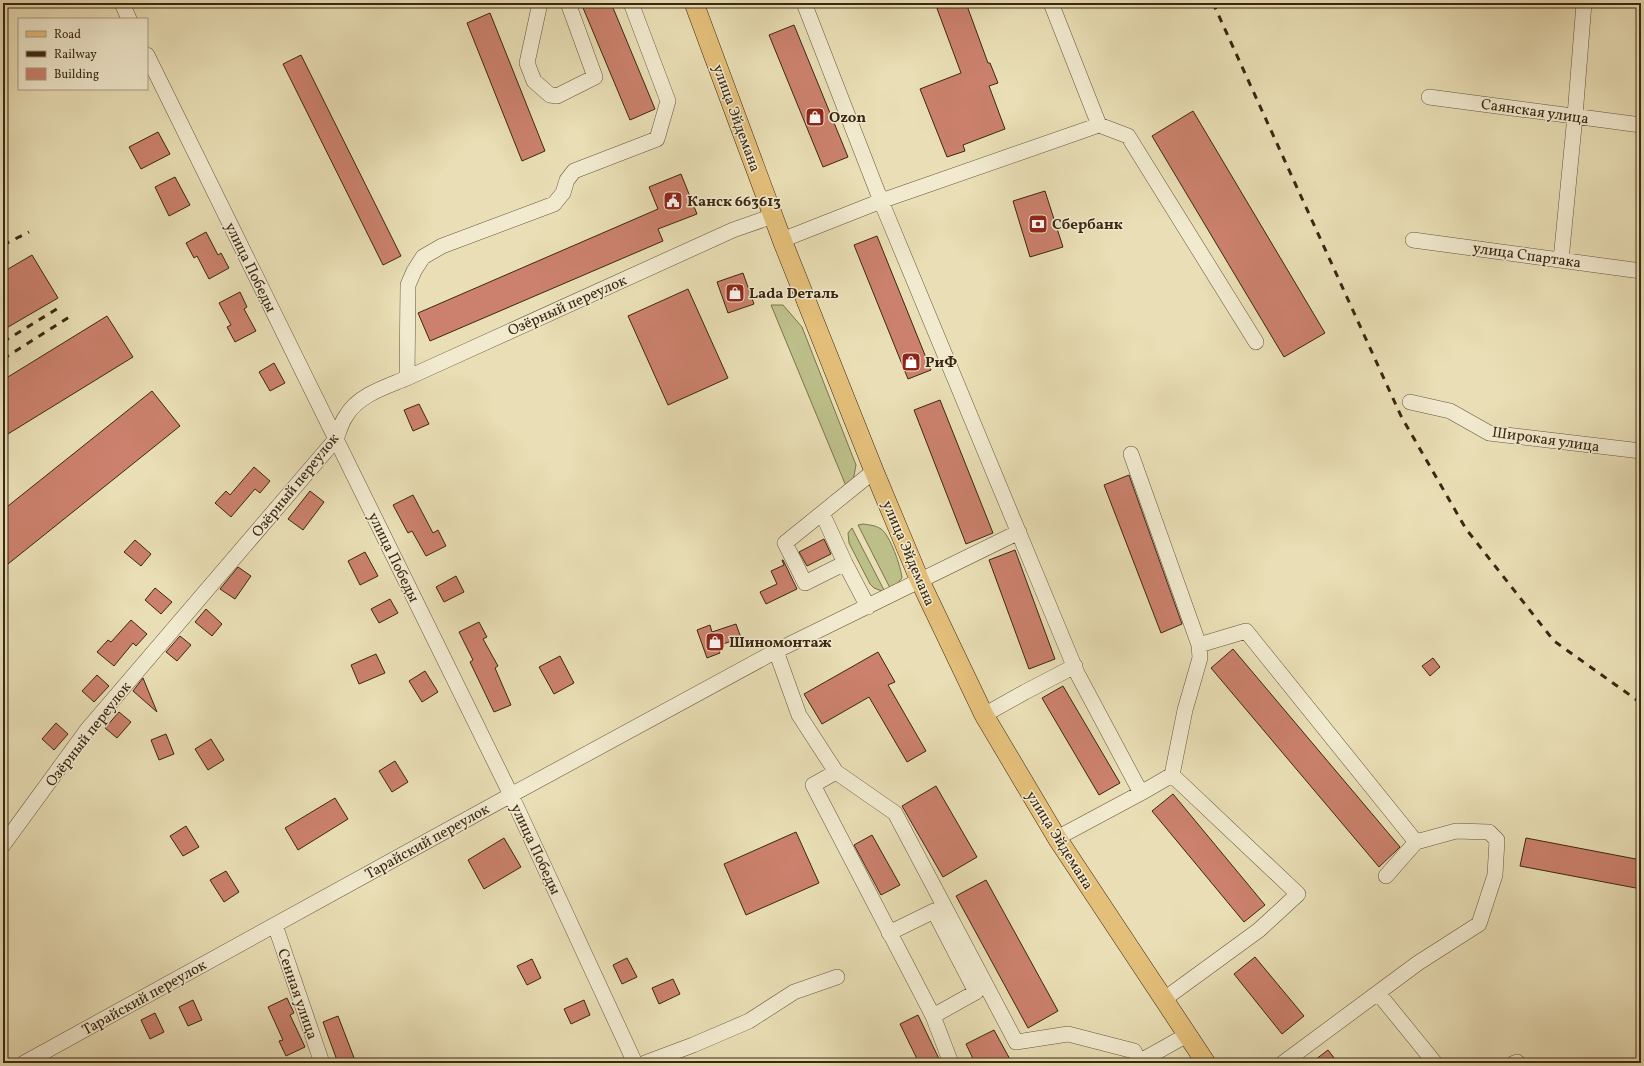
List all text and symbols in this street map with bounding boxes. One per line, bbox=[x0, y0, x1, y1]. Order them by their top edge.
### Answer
legend bbox=[18, 18, 148, 90]
text: Road bbox=[54, 27, 81, 43]
text: Railway bbox=[54, 47, 97, 63]
street label: улица Эйдемана bbox=[706, 62, 765, 175]
text: Building bbox=[54, 67, 99, 83]
street label: Саянская улица bbox=[1480, 95, 1590, 130]
shop icon: Ozon bbox=[804, 106, 826, 128]
place label: Ozon bbox=[829, 108, 866, 129]
public building icon: Канск 663613 bbox=[662, 190, 684, 212]
place label: Канск 663613 bbox=[687, 192, 781, 213]
bank icon: Сбербанк bbox=[1027, 213, 1049, 235]
place label: Сбербанк bbox=[1052, 215, 1123, 236]
street label: улица Победы bbox=[219, 219, 281, 317]
street label: улица Спартака bbox=[1471, 238, 1582, 274]
street label: Озёрный переулок bbox=[505, 271, 630, 342]
shop icon: Lada Dеталь bbox=[724, 282, 746, 304]
place label: Lada Dеталь bbox=[749, 284, 839, 305]
shop icon: РиФ bbox=[900, 351, 922, 373]
place label: РиФ bbox=[925, 353, 957, 374]
street label: Широкая улица bbox=[1491, 423, 1601, 458]
street label: Озёрный переулок bbox=[248, 429, 345, 542]
street label: улица Эйдемана bbox=[876, 497, 939, 610]
street label: улица Победы bbox=[362, 509, 424, 607]
shop icon: Шиномонтаж bbox=[704, 631, 726, 653]
place label: Шиномонтаж bbox=[729, 633, 832, 654]
street label: Озёрный переулок bbox=[41, 678, 137, 792]
street label: улица Эйдемана bbox=[1020, 787, 1098, 894]
street label: Тарайский переулок bbox=[362, 799, 494, 885]
street label: улица Победы bbox=[504, 801, 565, 899]
street label: Сенная улица bbox=[271, 946, 322, 1043]
street label: Тарайский переулок bbox=[79, 955, 211, 1041]

